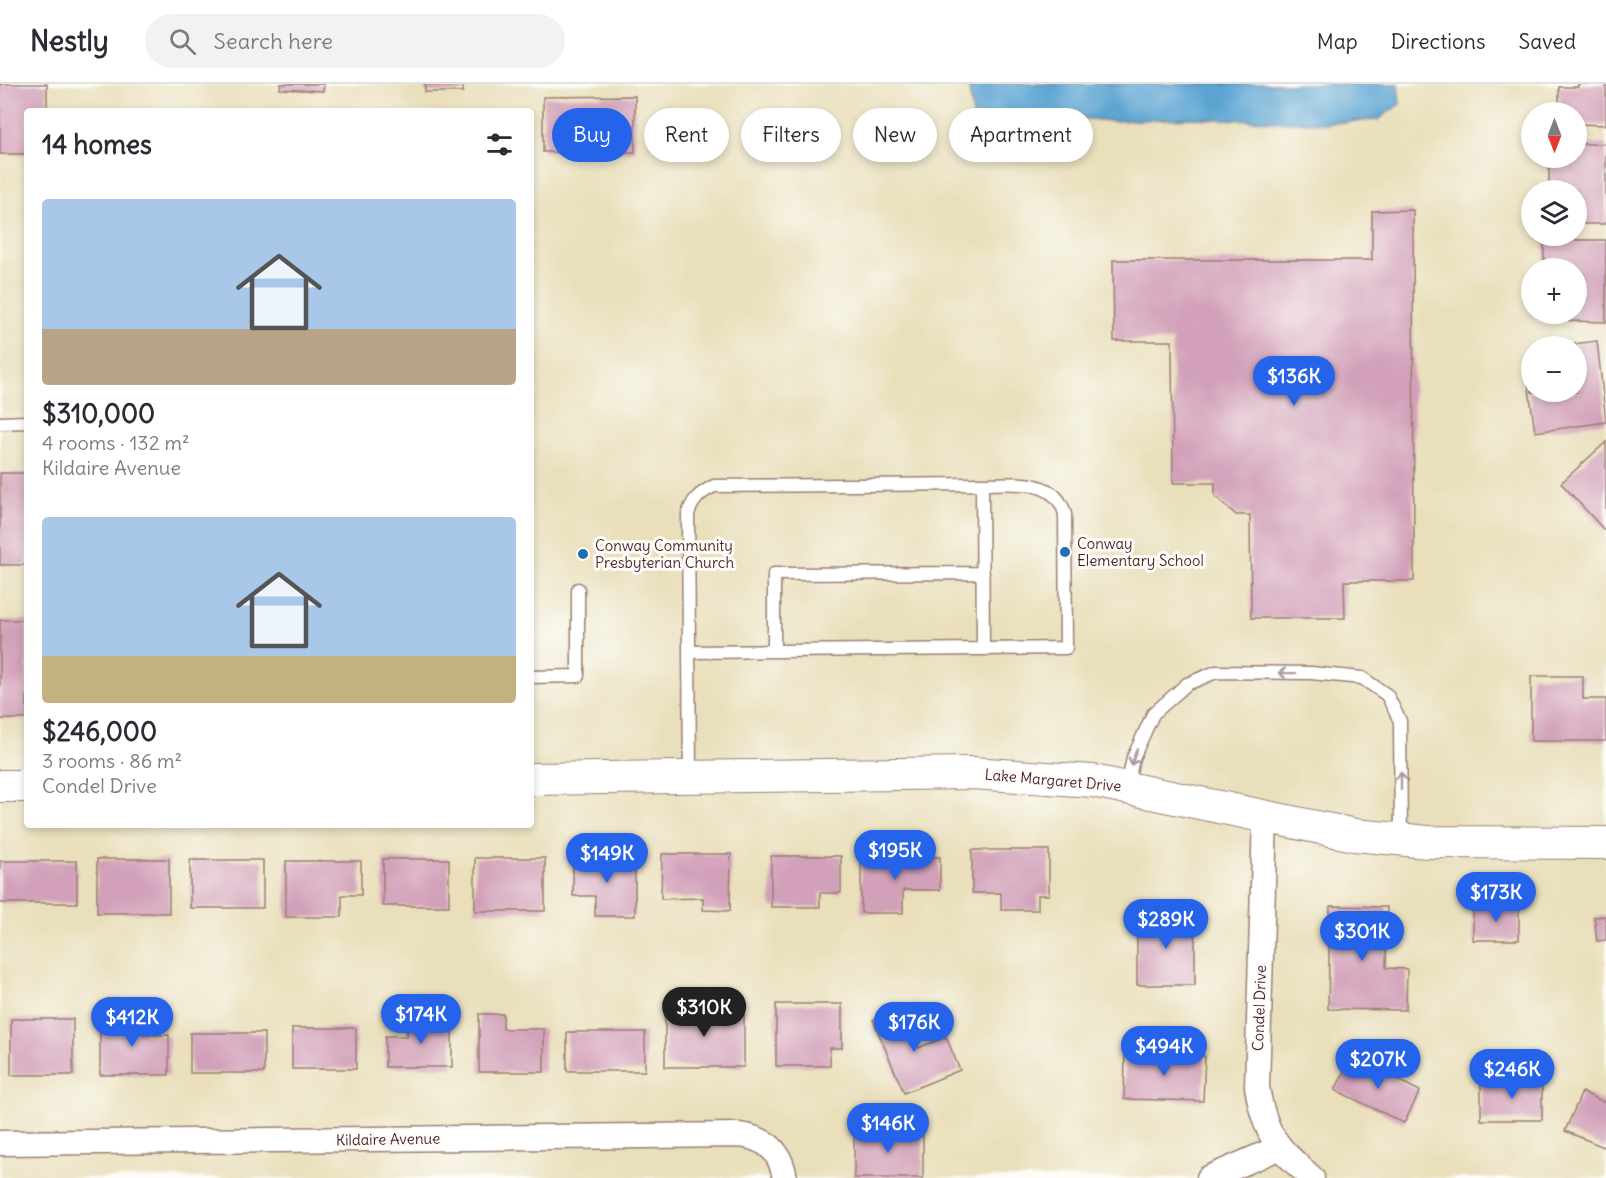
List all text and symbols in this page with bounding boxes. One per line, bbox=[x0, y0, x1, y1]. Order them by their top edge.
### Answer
search box bbox=[145, 14, 565, 68]
text: Nestly bbox=[30, 23, 109, 59]
icon: search bbox=[166, 25, 199, 58]
text: Search here bbox=[214, 27, 333, 55]
text: Map bbox=[1317, 28, 1358, 55]
text: Directions bbox=[1391, 28, 1485, 55]
text: Saved bbox=[1518, 28, 1576, 55]
north arrow bbox=[1521, 102, 1587, 168]
map controls bbox=[1521, 102, 1587, 402]
chip: Buy bbox=[552, 108, 632, 162]
chip: Rent bbox=[644, 108, 729, 162]
chip: Filters bbox=[741, 108, 841, 162]
chip: New bbox=[853, 108, 937, 162]
chip: Apartment bbox=[949, 108, 1093, 162]
text: 14 homes bbox=[42, 128, 152, 161]
icon: filters bbox=[483, 128, 516, 161]
button: layers bbox=[1521, 180, 1587, 246]
icon: home bbox=[225, 238, 333, 346]
button: + bbox=[1521, 258, 1587, 324]
button: − bbox=[1521, 336, 1587, 402]
pin: $136K bbox=[1252, 356, 1336, 407]
text: $136K bbox=[1267, 363, 1321, 388]
text: $310,000 bbox=[42, 397, 155, 430]
text: 4 rooms · 132 m² bbox=[42, 430, 189, 455]
text: Kildaire Avenue bbox=[42, 455, 181, 480]
place label: Conway Elementary School bbox=[1077, 534, 1204, 570]
place label: Conway Community Presbyterian Church bbox=[595, 536, 735, 572]
marker: Conway Elementary School bbox=[1058, 545, 1072, 559]
marker: Conway Community Presbyterian Church bbox=[576, 547, 590, 561]
icon: home bbox=[225, 556, 333, 664]
one-way arrow bbox=[1277, 667, 1297, 679]
text: $246,000 bbox=[42, 715, 157, 748]
text: 3 rooms · 86 m² bbox=[42, 748, 182, 773]
one-way arrow bbox=[1128, 748, 1139, 766]
street label: Lake Margaret Drive bbox=[984, 765, 1122, 795]
one-way arrow bbox=[1395, 771, 1407, 791]
text: Condel Drive bbox=[42, 773, 157, 798]
pin: $195K bbox=[853, 830, 937, 881]
pin: $149K bbox=[565, 833, 649, 884]
text: $195K bbox=[868, 837, 922, 862]
text: $149K bbox=[580, 840, 634, 865]
pin: $173K bbox=[1454, 872, 1538, 923]
text: $173K bbox=[1470, 879, 1522, 904]
pin: $289K bbox=[1124, 899, 1208, 950]
text: $289K bbox=[1137, 906, 1195, 931]
pin: $301K bbox=[1320, 911, 1404, 962]
text: $301K bbox=[1334, 918, 1390, 943]
street label: Condel Drive bbox=[1248, 965, 1270, 1051]
pin: $310K bbox=[662, 987, 746, 1038]
pin: $174K bbox=[379, 994, 463, 1045]
text: $310K bbox=[676, 994, 732, 1019]
pin: $412K bbox=[90, 997, 174, 1048]
text: $174K bbox=[395, 1001, 447, 1026]
pin: $176K bbox=[872, 1002, 956, 1053]
text: $412K bbox=[105, 1004, 159, 1029]
text: $176K bbox=[888, 1009, 940, 1034]
pin: $494K bbox=[1122, 1026, 1206, 1077]
text: $494K bbox=[1135, 1033, 1193, 1058]
pin: $207K bbox=[1336, 1039, 1420, 1090]
text: $207K bbox=[1349, 1046, 1407, 1071]
pin: $246K bbox=[1470, 1049, 1554, 1100]
text: $246K bbox=[1483, 1056, 1541, 1081]
pin: $146K bbox=[846, 1103, 930, 1154]
text: $146K bbox=[861, 1110, 915, 1135]
street label: Kildaire Avenue bbox=[336, 1129, 440, 1149]

